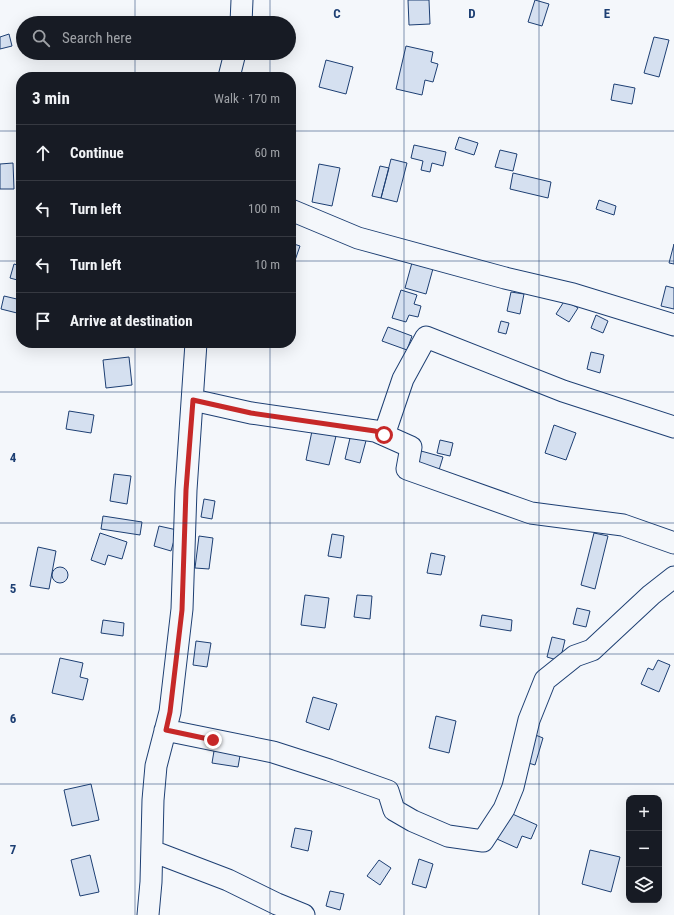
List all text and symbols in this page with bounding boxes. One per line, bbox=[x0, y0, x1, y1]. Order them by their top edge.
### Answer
text: C bbox=[333, 6, 341, 21]
text: D bbox=[468, 6, 476, 21]
text: E bbox=[604, 6, 611, 21]
search box bbox=[16, 16, 296, 60]
icon: search bbox=[30, 27, 52, 49]
text: Search here bbox=[62, 29, 132, 47]
text: 3 min bbox=[32, 88, 70, 108]
text: Walk · 170 m bbox=[214, 91, 280, 106]
icon: ahead bbox=[32, 142, 54, 164]
text: Continue bbox=[70, 144, 124, 162]
text: 60 m bbox=[254, 145, 280, 160]
icon: left bbox=[32, 198, 54, 220]
text: Turn left bbox=[70, 200, 121, 218]
text: 100 m bbox=[248, 201, 280, 216]
icon: left bbox=[32, 254, 54, 276]
text: Turn left bbox=[70, 256, 121, 274]
text: 10 m bbox=[254, 257, 280, 272]
icon: arrive bbox=[32, 310, 54, 332]
text: Arrive at destination bbox=[70, 312, 193, 330]
route start bbox=[375, 426, 393, 444]
text: 4 bbox=[10, 450, 17, 465]
text: 5 bbox=[10, 581, 17, 596]
text: 6 bbox=[10, 711, 17, 726]
route end bbox=[204, 731, 222, 749]
map controls bbox=[626, 795, 662, 903]
button: + bbox=[626, 795, 662, 831]
button: − bbox=[626, 831, 662, 867]
text: 7 bbox=[10, 842, 17, 857]
button: layers bbox=[626, 867, 662, 903]

